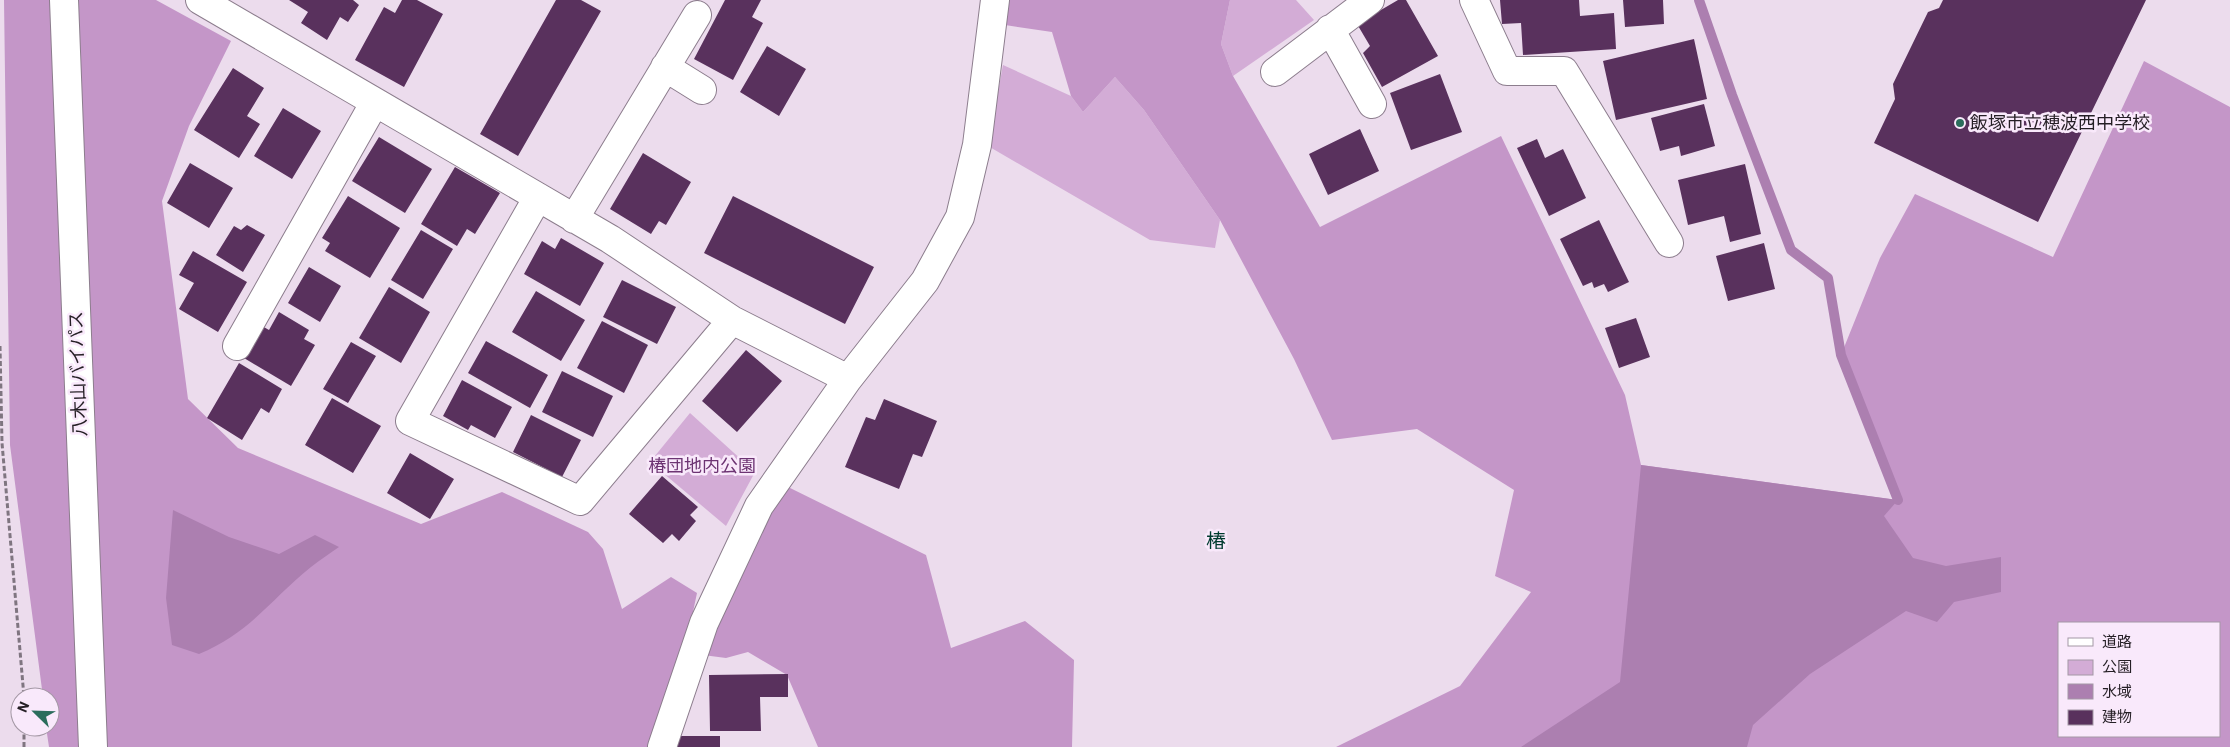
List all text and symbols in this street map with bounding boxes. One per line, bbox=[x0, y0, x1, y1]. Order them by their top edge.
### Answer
place label: 飯塚市立穂波西中学校 bbox=[1970, 111, 2150, 134]
marker: 飯塚市立穂波西中学校 bbox=[1954, 117, 1966, 129]
street label: 八木山バイパス bbox=[64, 311, 91, 437]
park label: 椿団地内公園 bbox=[648, 454, 756, 477]
district label: 椿 bbox=[1206, 527, 1226, 554]
legend bbox=[2058, 622, 2220, 737]
text: 道路 bbox=[2102, 632, 2132, 651]
text: 公園 bbox=[2102, 657, 2132, 676]
text: 水域 bbox=[2102, 682, 2132, 701]
north arrow bbox=[10, 687, 60, 737]
text: N bbox=[13, 699, 33, 715]
text: 建物 bbox=[2102, 707, 2132, 726]

